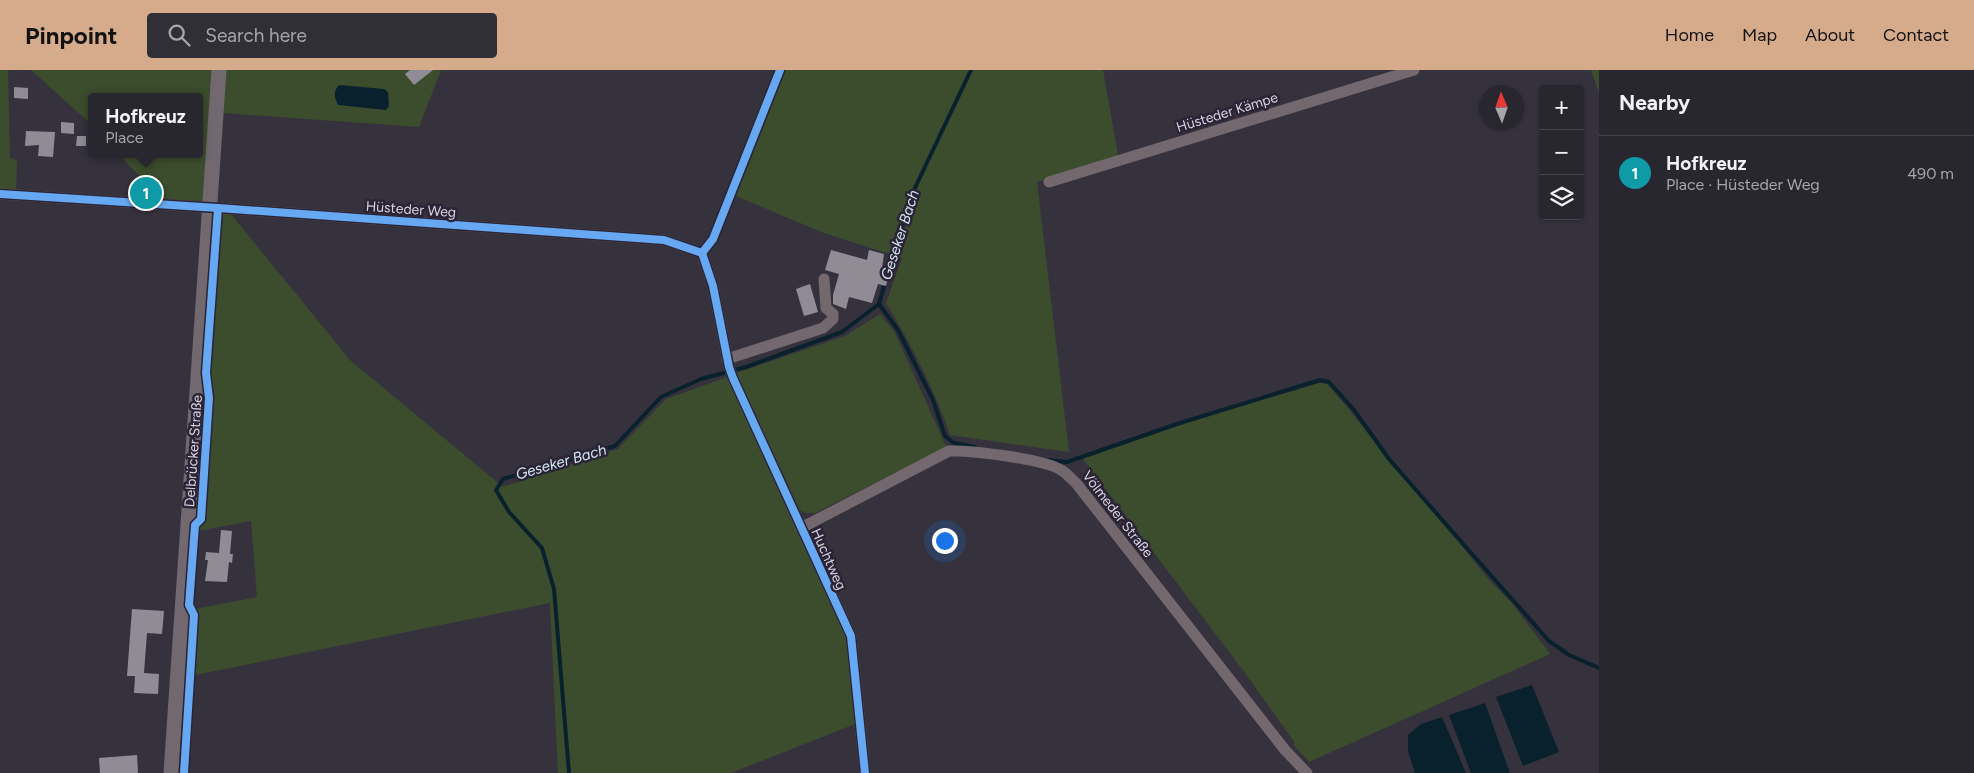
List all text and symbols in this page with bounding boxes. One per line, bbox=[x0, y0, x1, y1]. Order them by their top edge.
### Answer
search box bbox=[147, 13, 497, 58]
text: Pinpoint bbox=[25, 21, 117, 50]
icon: search bbox=[165, 21, 193, 49]
text: Search here bbox=[205, 24, 307, 47]
text: Home bbox=[1665, 24, 1714, 46]
text: Map bbox=[1742, 24, 1777, 46]
text: About bbox=[1805, 24, 1855, 46]
text: Contact bbox=[1883, 24, 1949, 46]
north arrow bbox=[1479, 85, 1524, 130]
map controls bbox=[1539, 85, 1584, 220]
button: + bbox=[1539, 85, 1584, 130]
street label: Hüsteder Kämpe bbox=[1174, 89, 1280, 136]
text: Nearby bbox=[1619, 90, 1690, 115]
popup bbox=[88, 93, 203, 158]
text: Hofkreuz bbox=[105, 105, 186, 128]
text: Place bbox=[105, 128, 144, 147]
button: − bbox=[1539, 130, 1584, 175]
text: Hofkreuz bbox=[1666, 152, 1747, 175]
text: 1 bbox=[1632, 164, 1638, 183]
text: 490 m bbox=[1907, 164, 1954, 183]
pin: 1 bbox=[130, 174, 162, 212]
button: layers bbox=[1539, 175, 1584, 220]
text: Place · Hüsteder Weg bbox=[1666, 175, 1820, 194]
water label: Geseker Bach bbox=[877, 188, 923, 282]
street label: Hüsteder Weg bbox=[365, 198, 457, 221]
street label: Delbrücker Straße bbox=[181, 394, 206, 508]
water label: Geseker Bach bbox=[514, 440, 608, 484]
street label: Völmeder Straße bbox=[1079, 468, 1157, 561]
street label: Huchtweg bbox=[807, 526, 850, 593]
your location bbox=[932, 528, 958, 554]

